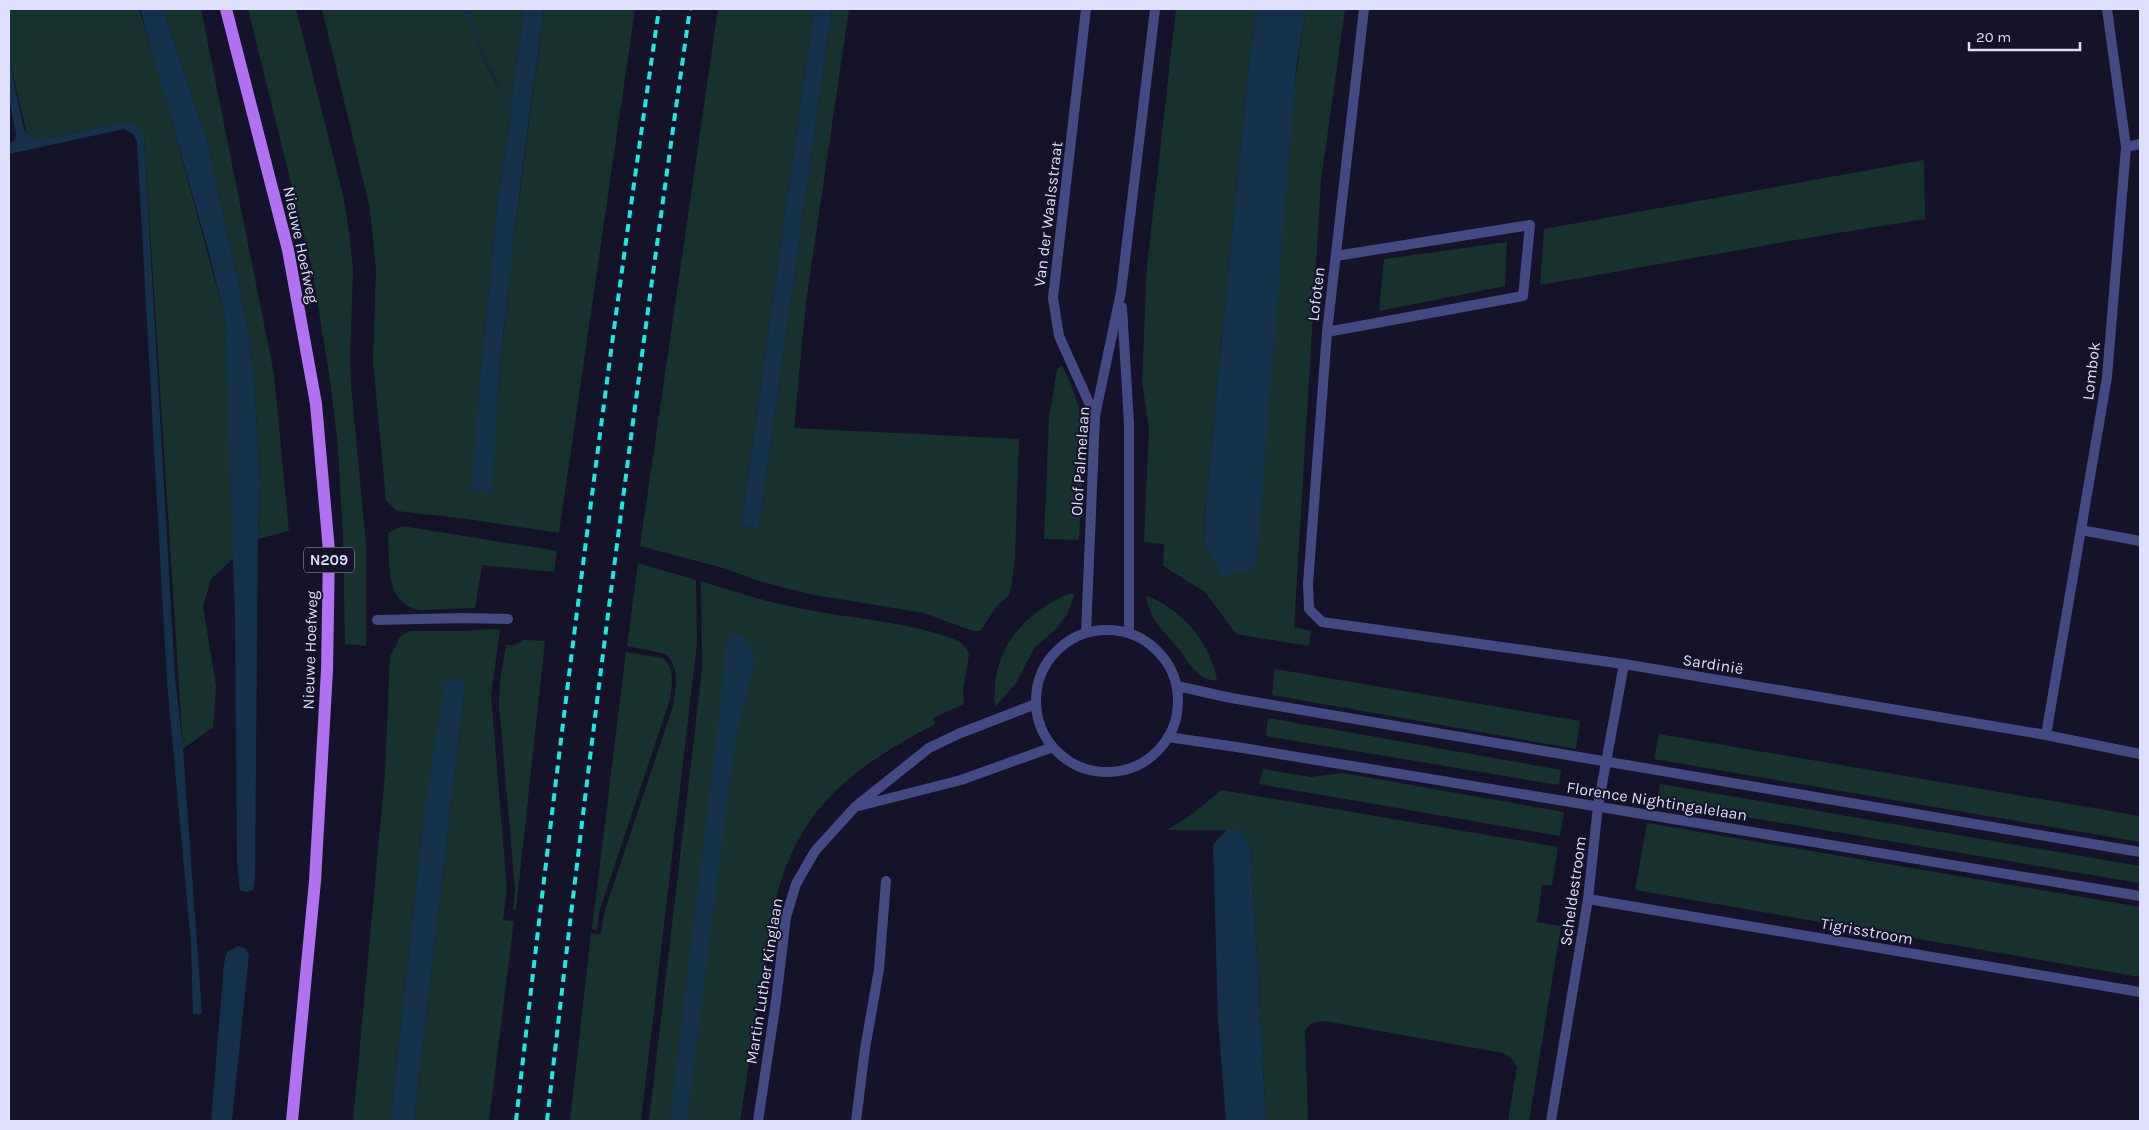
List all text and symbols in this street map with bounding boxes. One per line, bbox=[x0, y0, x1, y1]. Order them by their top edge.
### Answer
scale bar bbox=[1969, 20, 2080, 52]
text: 20 m bbox=[1976, 28, 2011, 46]
street label: Van der Waalsstraat bbox=[1030, 140, 1066, 288]
street label: Nieuwe Hoefweg bbox=[279, 185, 323, 305]
street label: Lofoten bbox=[1303, 266, 1329, 322]
street label: Lombok bbox=[2078, 341, 2104, 401]
street label: Olof Palmelaan bbox=[1067, 406, 1093, 516]
road number: N209 bbox=[304, 548, 354, 572]
street label: Nieuwe Hoefweg bbox=[298, 590, 322, 710]
street label: Sardinië bbox=[1681, 650, 1745, 678]
street label: Florence Nightingalelaan bbox=[1565, 777, 1749, 825]
street label: Scheldestroom bbox=[1556, 835, 1590, 947]
street label: Martin Luther Kinglaan bbox=[741, 897, 787, 1065]
street label: Tigrisstroom bbox=[1819, 914, 1915, 948]

